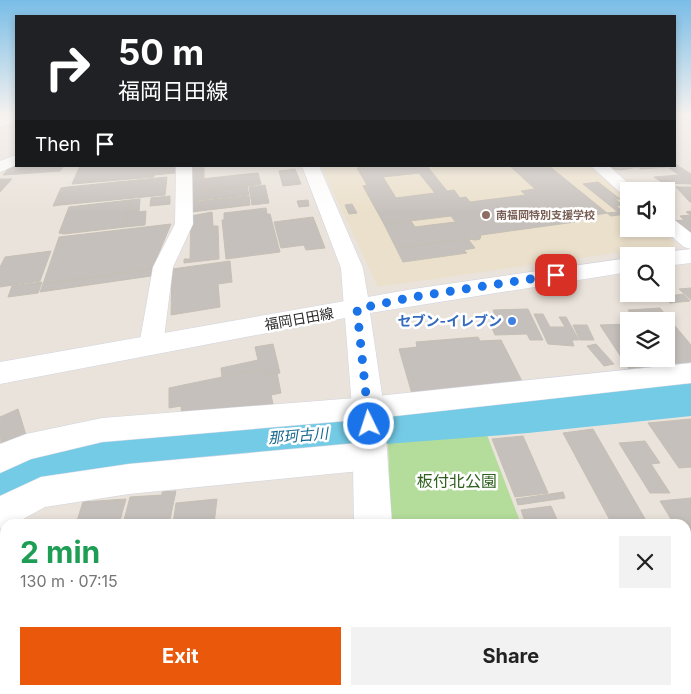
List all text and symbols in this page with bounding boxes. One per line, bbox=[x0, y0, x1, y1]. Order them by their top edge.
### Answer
text: 50 m bbox=[118, 31, 204, 73]
icon: right bbox=[35, 35, 100, 100]
text: 福岡日田線 bbox=[118, 78, 228, 104]
icon: arrive bbox=[91, 130, 119, 158]
text: Then bbox=[35, 133, 81, 156]
map controls bbox=[620, 182, 675, 367]
button: sound bbox=[620, 182, 675, 237]
place label: 南福岡特別支援学校 bbox=[496, 208, 595, 222]
marker: 南福岡特別支援学校 bbox=[480, 209, 492, 221]
button: search bbox=[620, 247, 675, 302]
pin bbox=[535, 254, 577, 296]
icon: arrive bbox=[542, 261, 570, 289]
street label: 福岡日田線 bbox=[263, 304, 335, 333]
place label: セブン-イレブン bbox=[397, 312, 502, 329]
button: layers bbox=[620, 312, 675, 367]
marker: セブン-イレブン bbox=[506, 315, 518, 327]
position arrow bbox=[342, 397, 394, 449]
water label: 那珂古川 bbox=[267, 423, 331, 448]
park label: 板付北公園 bbox=[417, 471, 497, 491]
text: 2 min bbox=[20, 534, 100, 570]
button: close bbox=[619, 536, 671, 588]
text: 130 m · 07:15 bbox=[20, 571, 118, 591]
button: Exit bbox=[20, 627, 341, 685]
button: Share bbox=[351, 627, 671, 685]

